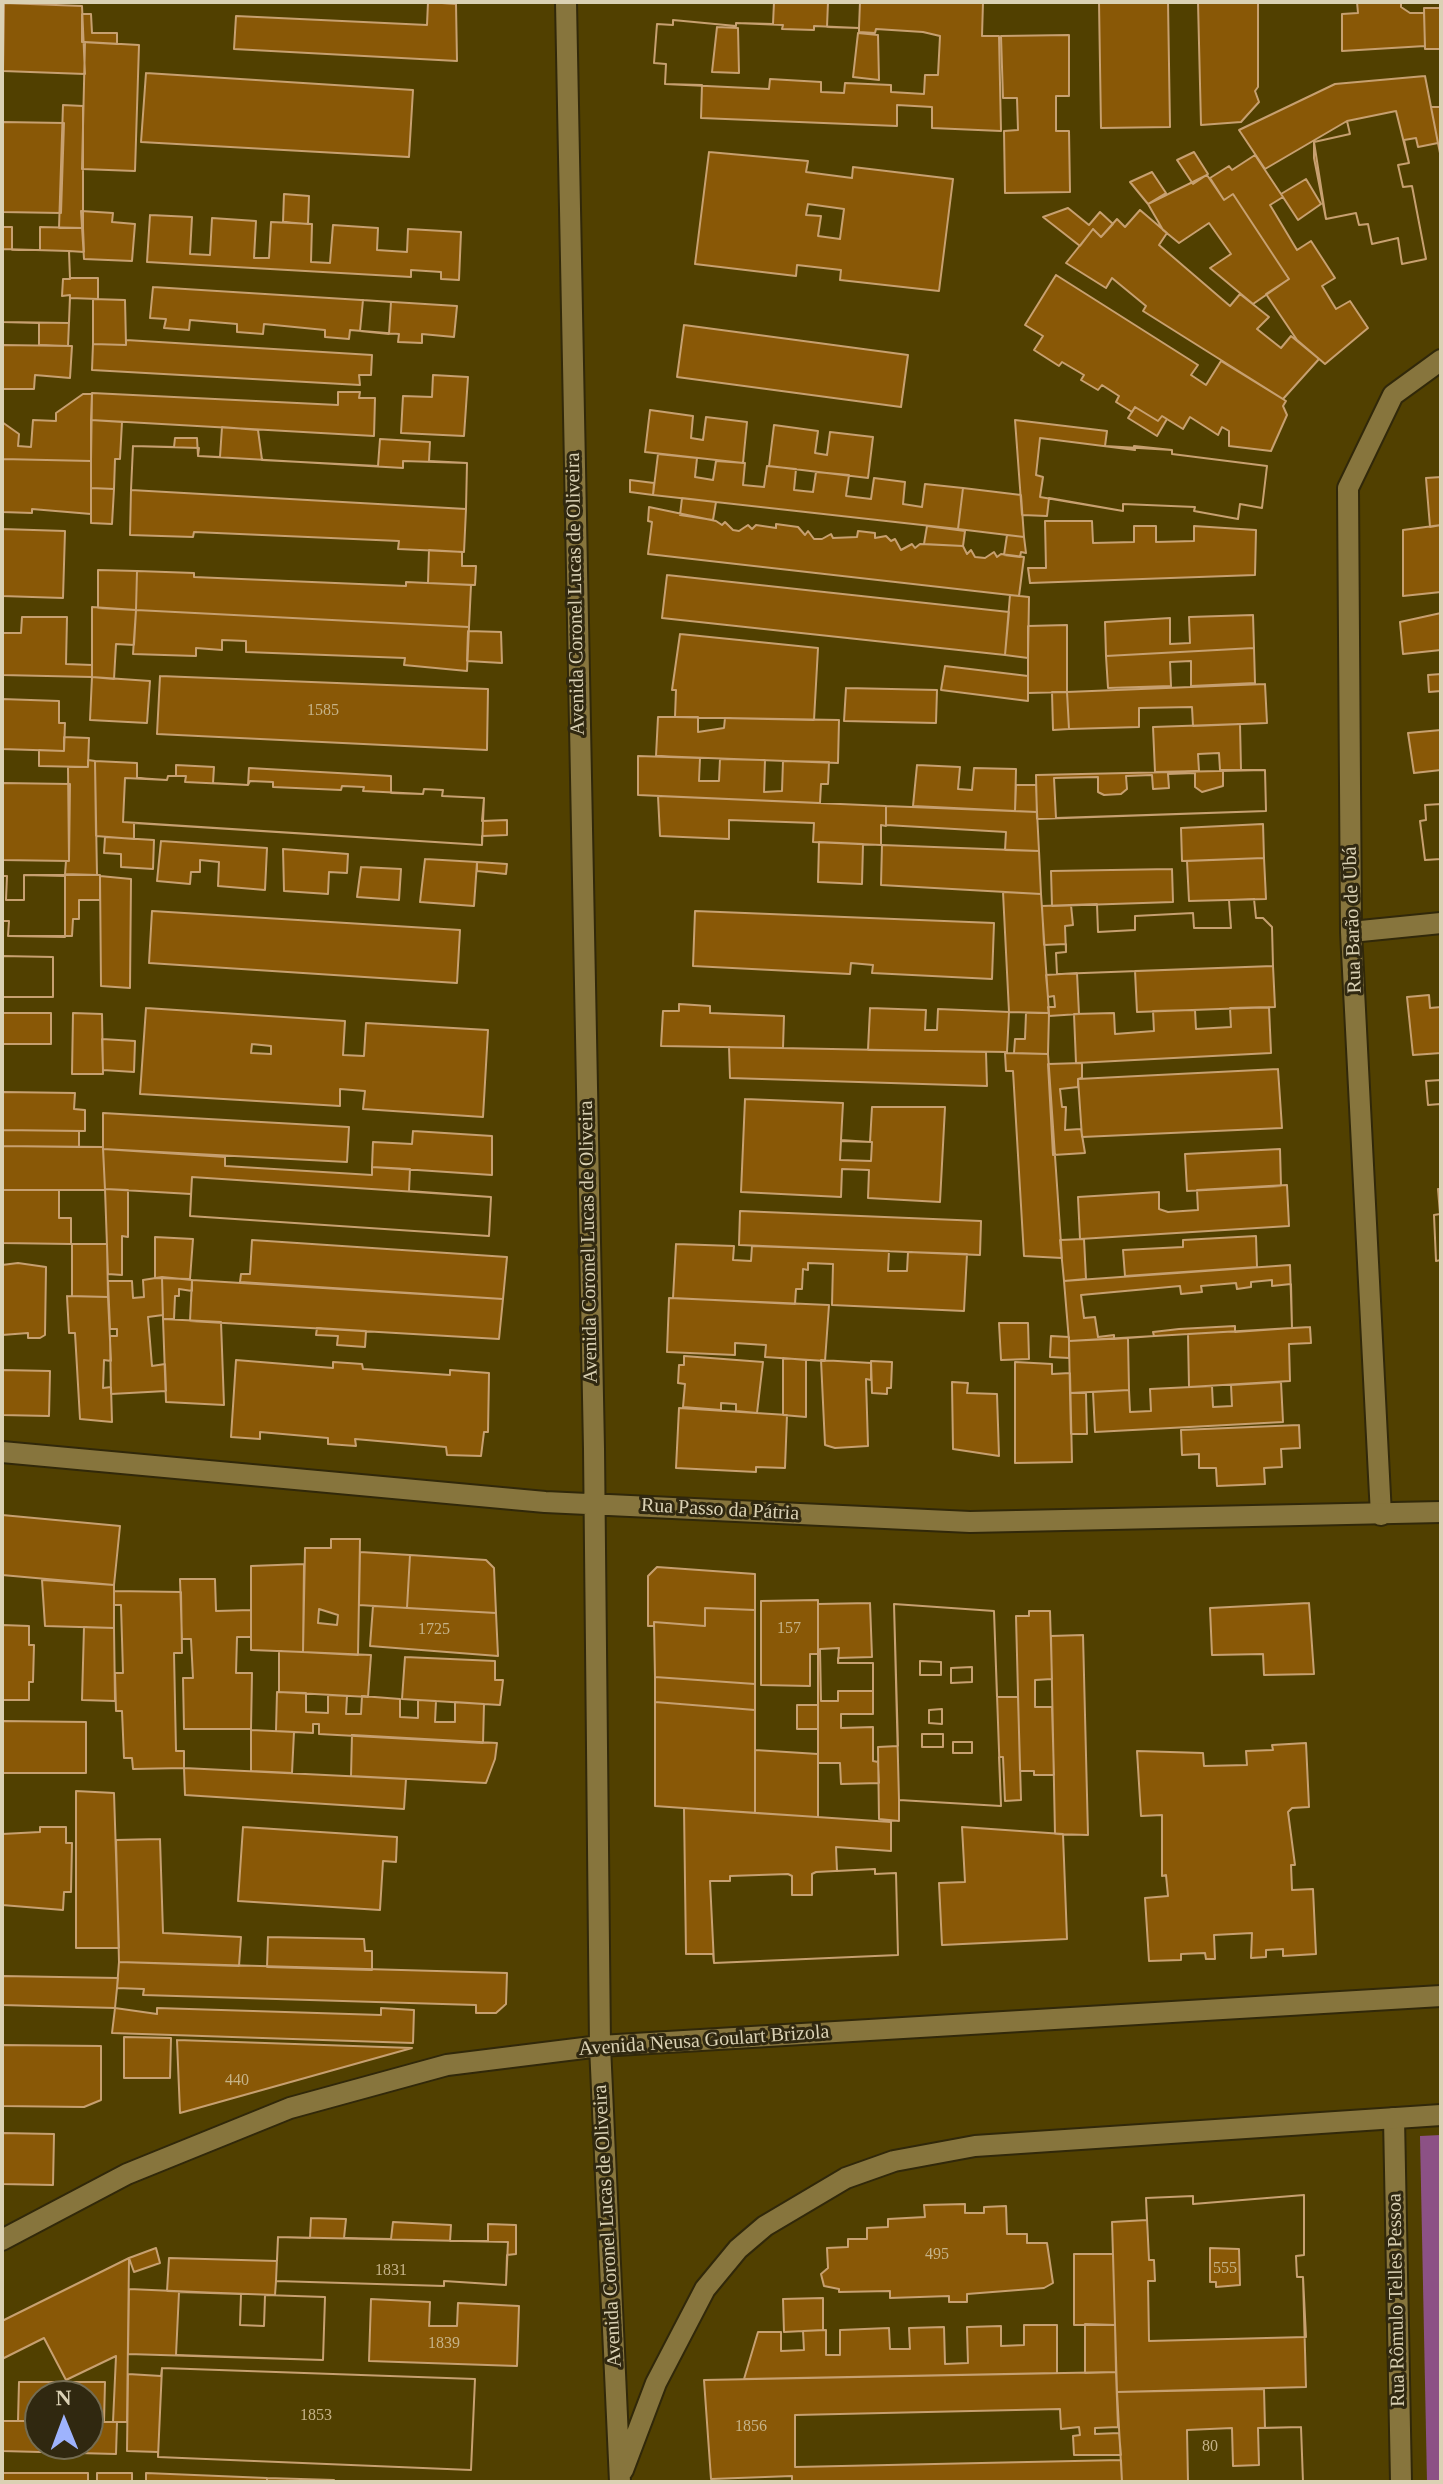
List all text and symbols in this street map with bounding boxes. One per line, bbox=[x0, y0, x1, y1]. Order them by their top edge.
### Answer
street label: Avenida Coronel Lucas de Oliveira bbox=[562, 452, 590, 736]
house number: 1585 bbox=[307, 701, 339, 721]
street label: Rua Barão de Ubá bbox=[1338, 846, 1368, 994]
street label: Avenida Coronel Lucas de Oliveira bbox=[575, 1100, 603, 1384]
street label: Rua Passo da Pátria bbox=[640, 1494, 800, 1526]
house number: 157 bbox=[777, 1619, 801, 1639]
house number: 1725 bbox=[418, 1620, 450, 1640]
street label: Avenida Neusa Goulart Brizola bbox=[578, 2020, 830, 2062]
house number: 440 bbox=[225, 2071, 249, 2091]
street label: Avenida Coronel Lucas de Oliveira bbox=[589, 2084, 627, 2368]
street label: Rua Rômulo Telles Pessoa bbox=[1383, 2193, 1411, 2407]
house number: 495 bbox=[925, 2245, 949, 2265]
house number: 555 bbox=[1213, 2259, 1237, 2279]
house number: 1831 bbox=[375, 2261, 407, 2281]
house number: 1839 bbox=[428, 2334, 460, 2354]
north arrow bbox=[24, 2380, 104, 2460]
text: N bbox=[55, 2385, 72, 2410]
house number: 1853 bbox=[300, 2406, 332, 2426]
house number: 1856 bbox=[735, 2417, 767, 2437]
house number: 80 bbox=[1202, 2437, 1218, 2457]

